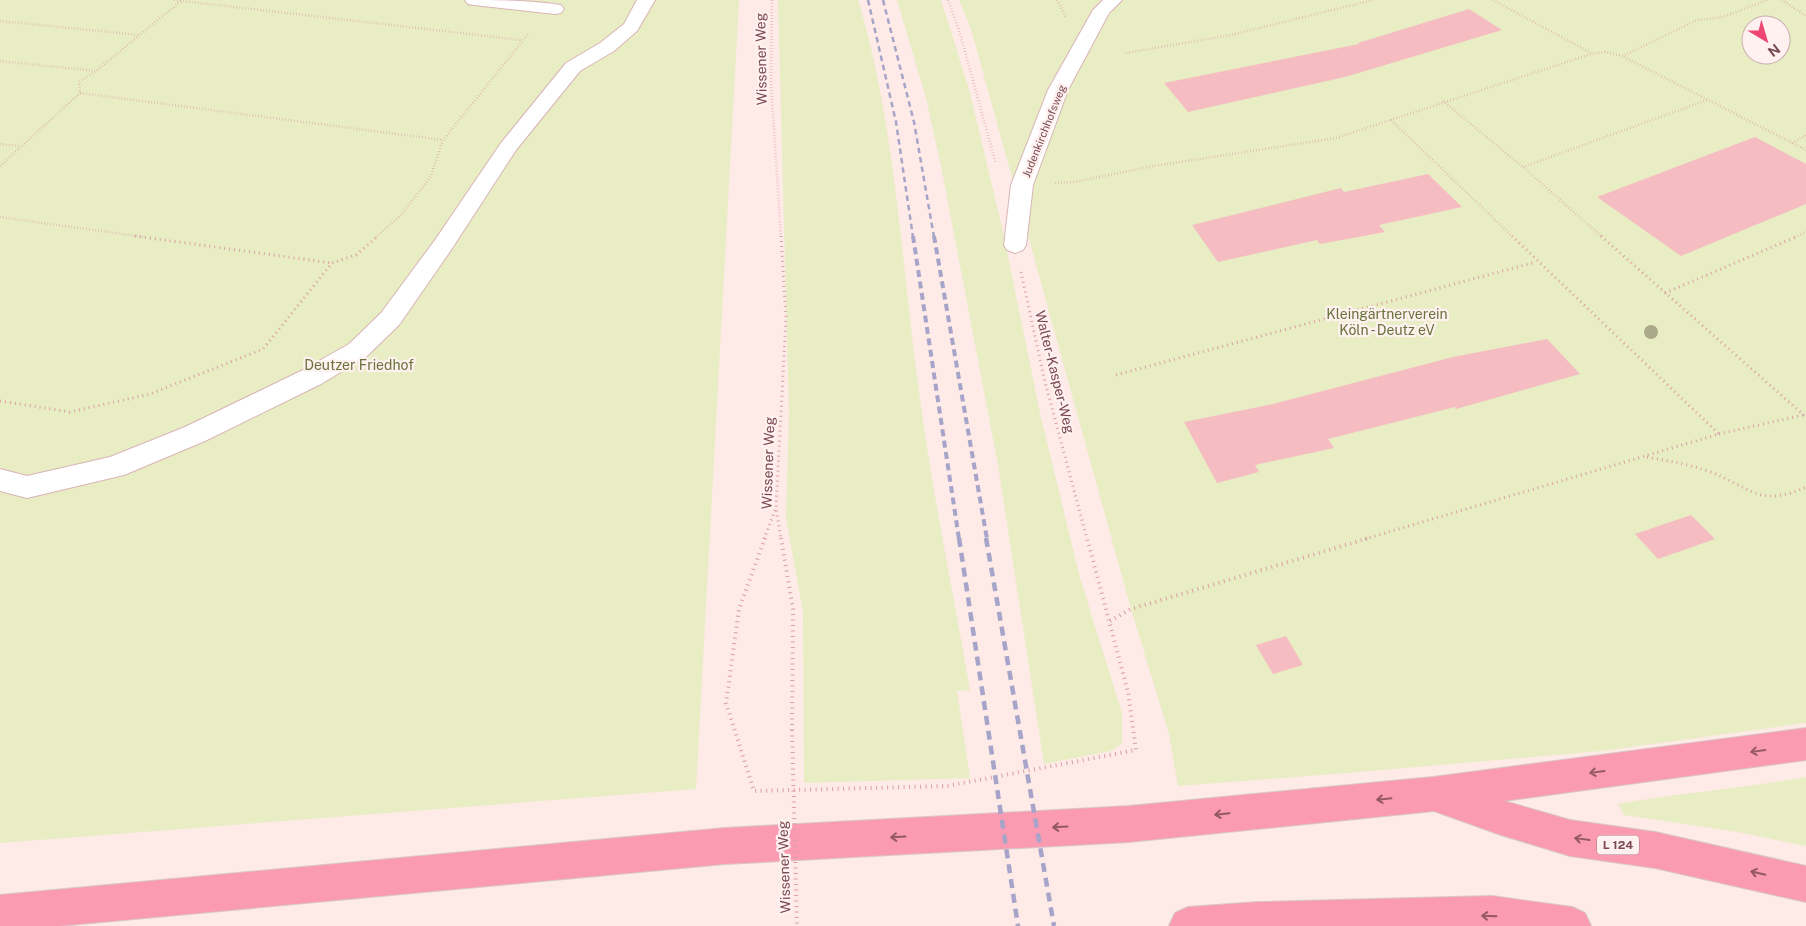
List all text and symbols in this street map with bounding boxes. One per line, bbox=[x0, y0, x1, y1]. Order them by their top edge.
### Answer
street label: Wissener Weg bbox=[752, 12, 770, 106]
north arrow bbox=[1741, 15, 1791, 65]
text: N bbox=[1765, 41, 1783, 60]
street label: Judenkirchhofsweg bbox=[1020, 83, 1068, 179]
park label: Kleingärtnerverein Köln - Deutz eV bbox=[1326, 306, 1448, 338]
street label: Walter-Kasper-Weg bbox=[1032, 309, 1078, 435]
park label: Deutzer Friedhof bbox=[304, 357, 414, 373]
street label: Wissener Weg bbox=[758, 416, 778, 510]
one-way arrow bbox=[1750, 746, 1766, 756]
one-way arrow bbox=[1589, 767, 1605, 777]
one-way arrow bbox=[1376, 794, 1392, 803]
one-way arrow bbox=[1215, 810, 1231, 819]
street label: Wissener Weg bbox=[774, 820, 794, 914]
one-way arrow bbox=[1053, 823, 1069, 832]
one-way arrow bbox=[890, 832, 906, 841]
one-way arrow bbox=[1574, 834, 1590, 844]
road number: L 124 bbox=[1597, 836, 1639, 854]
one-way arrow bbox=[1751, 868, 1767, 877]
one-way arrow bbox=[1481, 911, 1498, 921]

